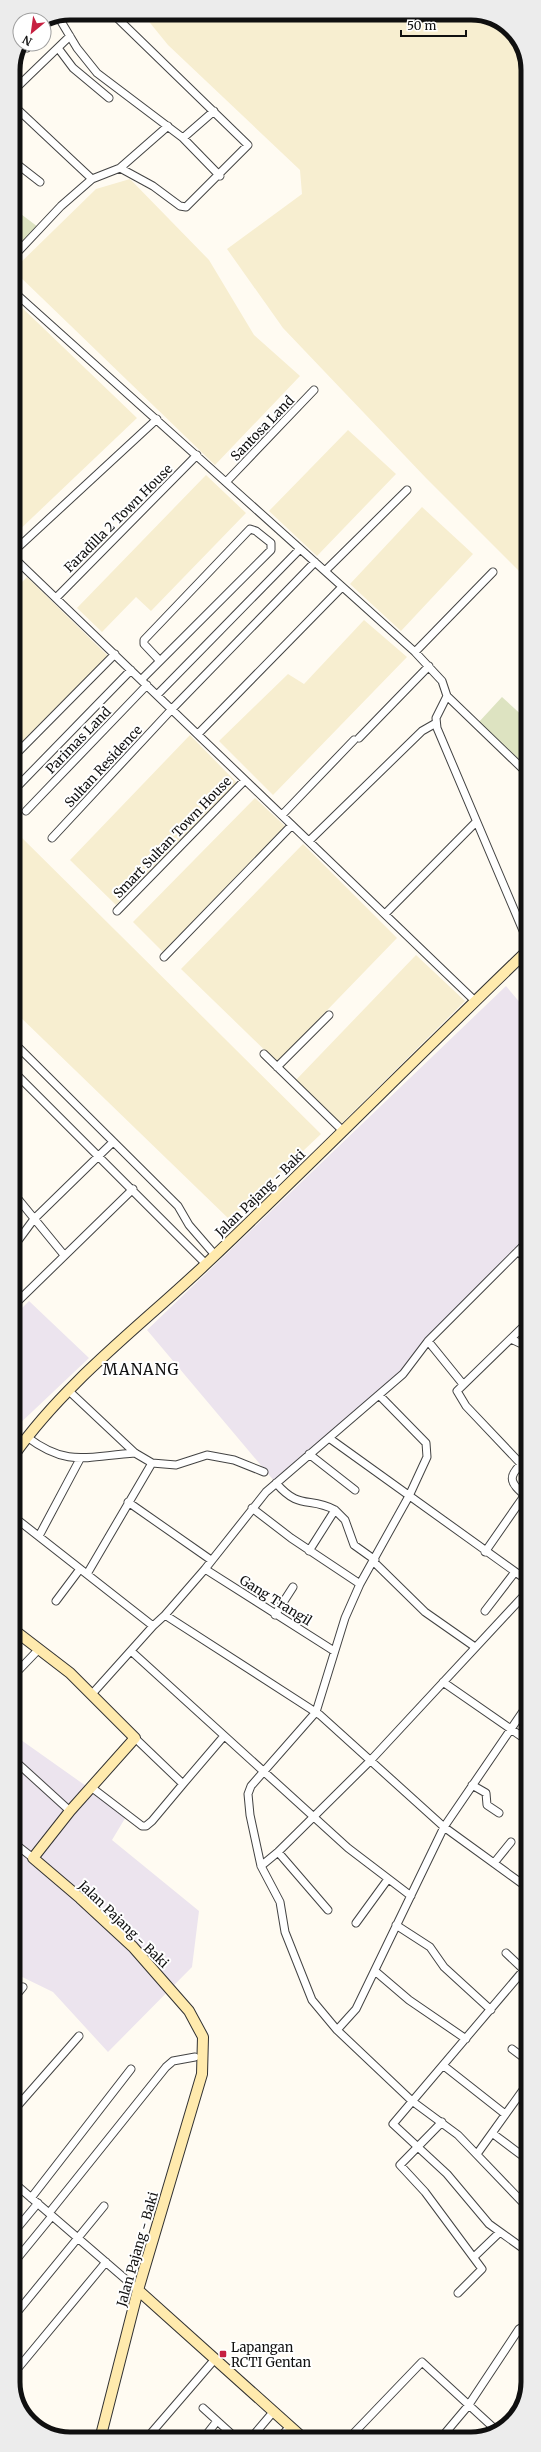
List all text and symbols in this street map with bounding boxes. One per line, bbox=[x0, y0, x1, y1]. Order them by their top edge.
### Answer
north arrow bbox=[12, 12, 52, 52]
scale bar bbox=[401, 12, 466, 38]
text: 50 m bbox=[407, 18, 436, 33]
text: N bbox=[20, 32, 34, 49]
street label: Santosa Land bbox=[227, 392, 298, 465]
street label: Faradilla 2 Town House bbox=[61, 460, 176, 576]
street label: Parimas Land bbox=[42, 703, 115, 777]
street label: Sultan Residence bbox=[61, 722, 146, 811]
street label: Smart Sultan Town House bbox=[110, 773, 235, 902]
street label: Jalan Pajang - Baki bbox=[211, 1146, 309, 1241]
district label: MANANG bbox=[103, 1360, 179, 1379]
street label: Gang Trangil bbox=[236, 1571, 315, 1629]
street label: Jalan Pajang - Baki bbox=[74, 1876, 172, 1972]
street label: Jalan Pajang - Baki bbox=[113, 2190, 162, 2309]
place label: Lapangan RCTI Gentan bbox=[231, 2339, 312, 2371]
marker: Lapangan RCTI Gentan bbox=[218, 2349, 228, 2359]

